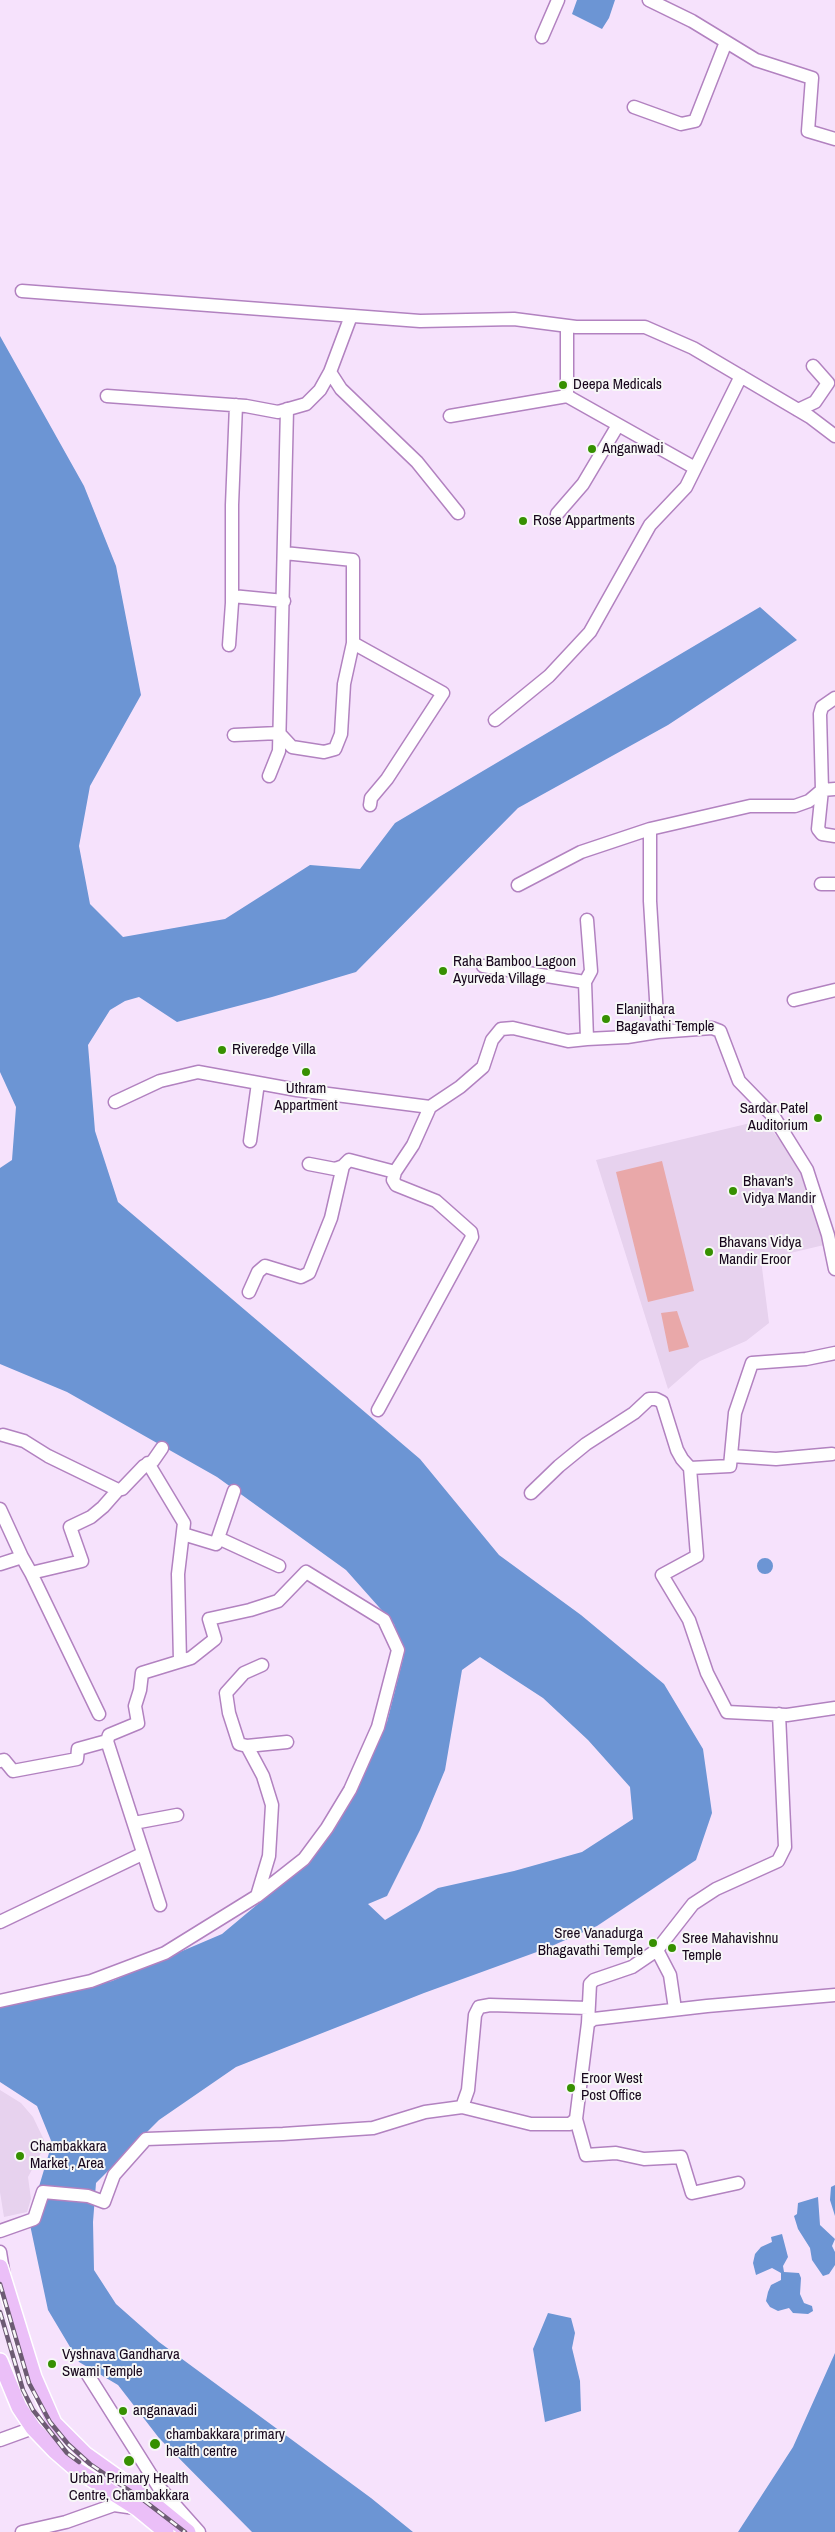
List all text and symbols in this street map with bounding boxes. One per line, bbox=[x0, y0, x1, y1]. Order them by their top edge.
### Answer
place label: Deepa Medicals bbox=[573, 376, 662, 394]
marker: Deepa Medicals bbox=[557, 379, 569, 391]
place label: Anganwadi bbox=[602, 440, 664, 458]
marker: Anganwadi bbox=[586, 443, 598, 455]
place label: Rose Appartments bbox=[533, 512, 635, 530]
marker: Rose Appartments bbox=[517, 515, 529, 527]
place label: Raha Bamboo Lagoon Ayurveda Village bbox=[453, 953, 576, 988]
marker: Raha Bamboo Lagoon Ayurveda Village bbox=[437, 965, 449, 977]
place label: Elanjithara Bagavathi Temple bbox=[616, 1001, 714, 1036]
marker: Elanjithara Bagavathi Temple bbox=[600, 1013, 612, 1025]
place label: Riveredge Villa bbox=[232, 1041, 316, 1059]
marker: Riveredge Villa bbox=[216, 1044, 228, 1056]
marker: Uthram Appartment bbox=[300, 1066, 312, 1078]
place label: Uthram Appartment bbox=[274, 1080, 338, 1115]
place label: Sardar Patel Auditorium bbox=[740, 1100, 808, 1135]
marker: Sardar Patel Auditorium bbox=[812, 1112, 824, 1124]
place label: Bhavan's Vidya Mandir bbox=[743, 1173, 816, 1208]
marker: Bhavan's Vidya Mandir bbox=[727, 1185, 739, 1197]
place label: Bhavans Vidya Mandir Eroor bbox=[719, 1234, 802, 1269]
marker: Bhavans Vidya Mandir Eroor bbox=[703, 1246, 715, 1258]
place label: Sree Vanadurga Bhagavathi Temple bbox=[538, 1925, 643, 1960]
place label: Sree Mahavishnu Temple bbox=[682, 1930, 778, 1965]
marker: Sree Vanadurga Bhagavathi Temple bbox=[647, 1937, 659, 1949]
marker: Sree Mahavishnu Temple bbox=[666, 1942, 678, 1954]
place label: Eroor West Post Office bbox=[581, 2070, 642, 2105]
marker: Eroor West Post Office bbox=[565, 2082, 577, 2094]
place label: Chambakkara Market , Area bbox=[30, 2138, 107, 2173]
marker: Chambakkara Market , Area bbox=[14, 2150, 26, 2162]
place label: Vyshnava Gandharva Swami Temple bbox=[62, 2346, 180, 2381]
marker: Vyshnava Gandharva Swami Temple bbox=[46, 2358, 58, 2370]
place label: anganavadi bbox=[133, 2402, 197, 2420]
marker: anganavadi bbox=[117, 2405, 129, 2417]
place label: chambakkara primary health centre bbox=[166, 2426, 285, 2461]
marker: chambakkara primary health centre bbox=[148, 2437, 162, 2451]
marker: Urban Primary Health Centre, Chambakkara bbox=[122, 2454, 136, 2468]
place label: Urban Primary Health Centre, Chambakkara bbox=[69, 2470, 189, 2505]

